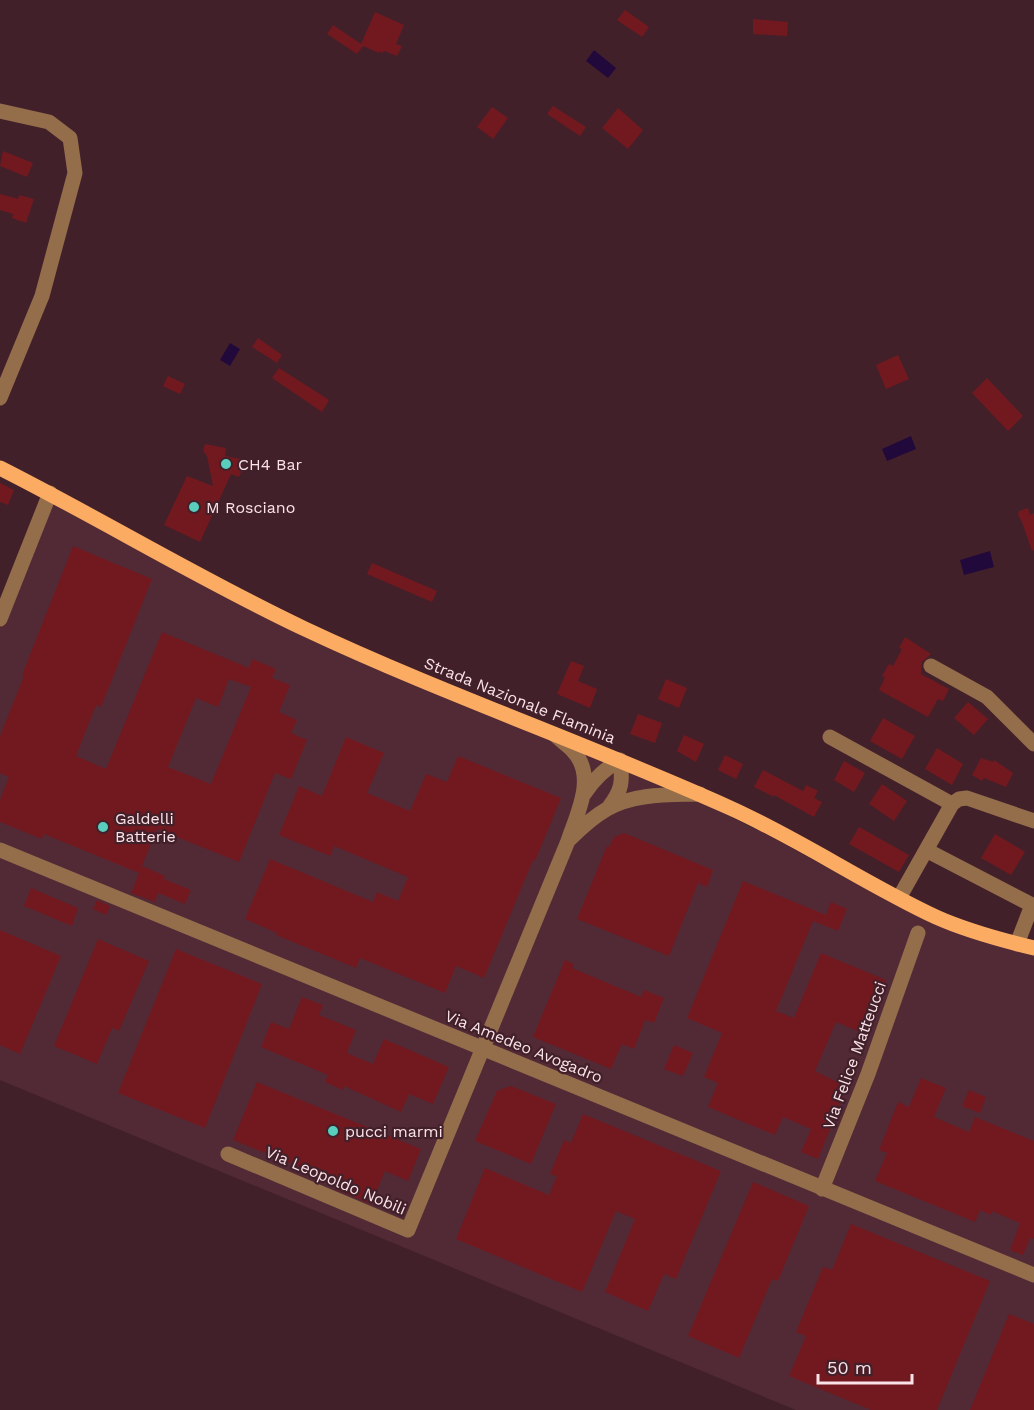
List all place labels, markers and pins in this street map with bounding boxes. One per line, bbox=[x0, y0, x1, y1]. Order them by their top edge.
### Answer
place label: CH4 Bar bbox=[238, 455, 302, 474]
marker: CH4 Bar bbox=[219, 457, 233, 471]
place label: M Rosciano bbox=[206, 498, 295, 517]
marker: M Rosciano bbox=[187, 500, 201, 514]
place label: Galdelli Batterie bbox=[115, 809, 176, 846]
marker: Galdelli Batterie bbox=[96, 820, 110, 834]
place label: pucci marmi bbox=[345, 1122, 443, 1141]
marker: pucci marmi bbox=[326, 1124, 340, 1138]

